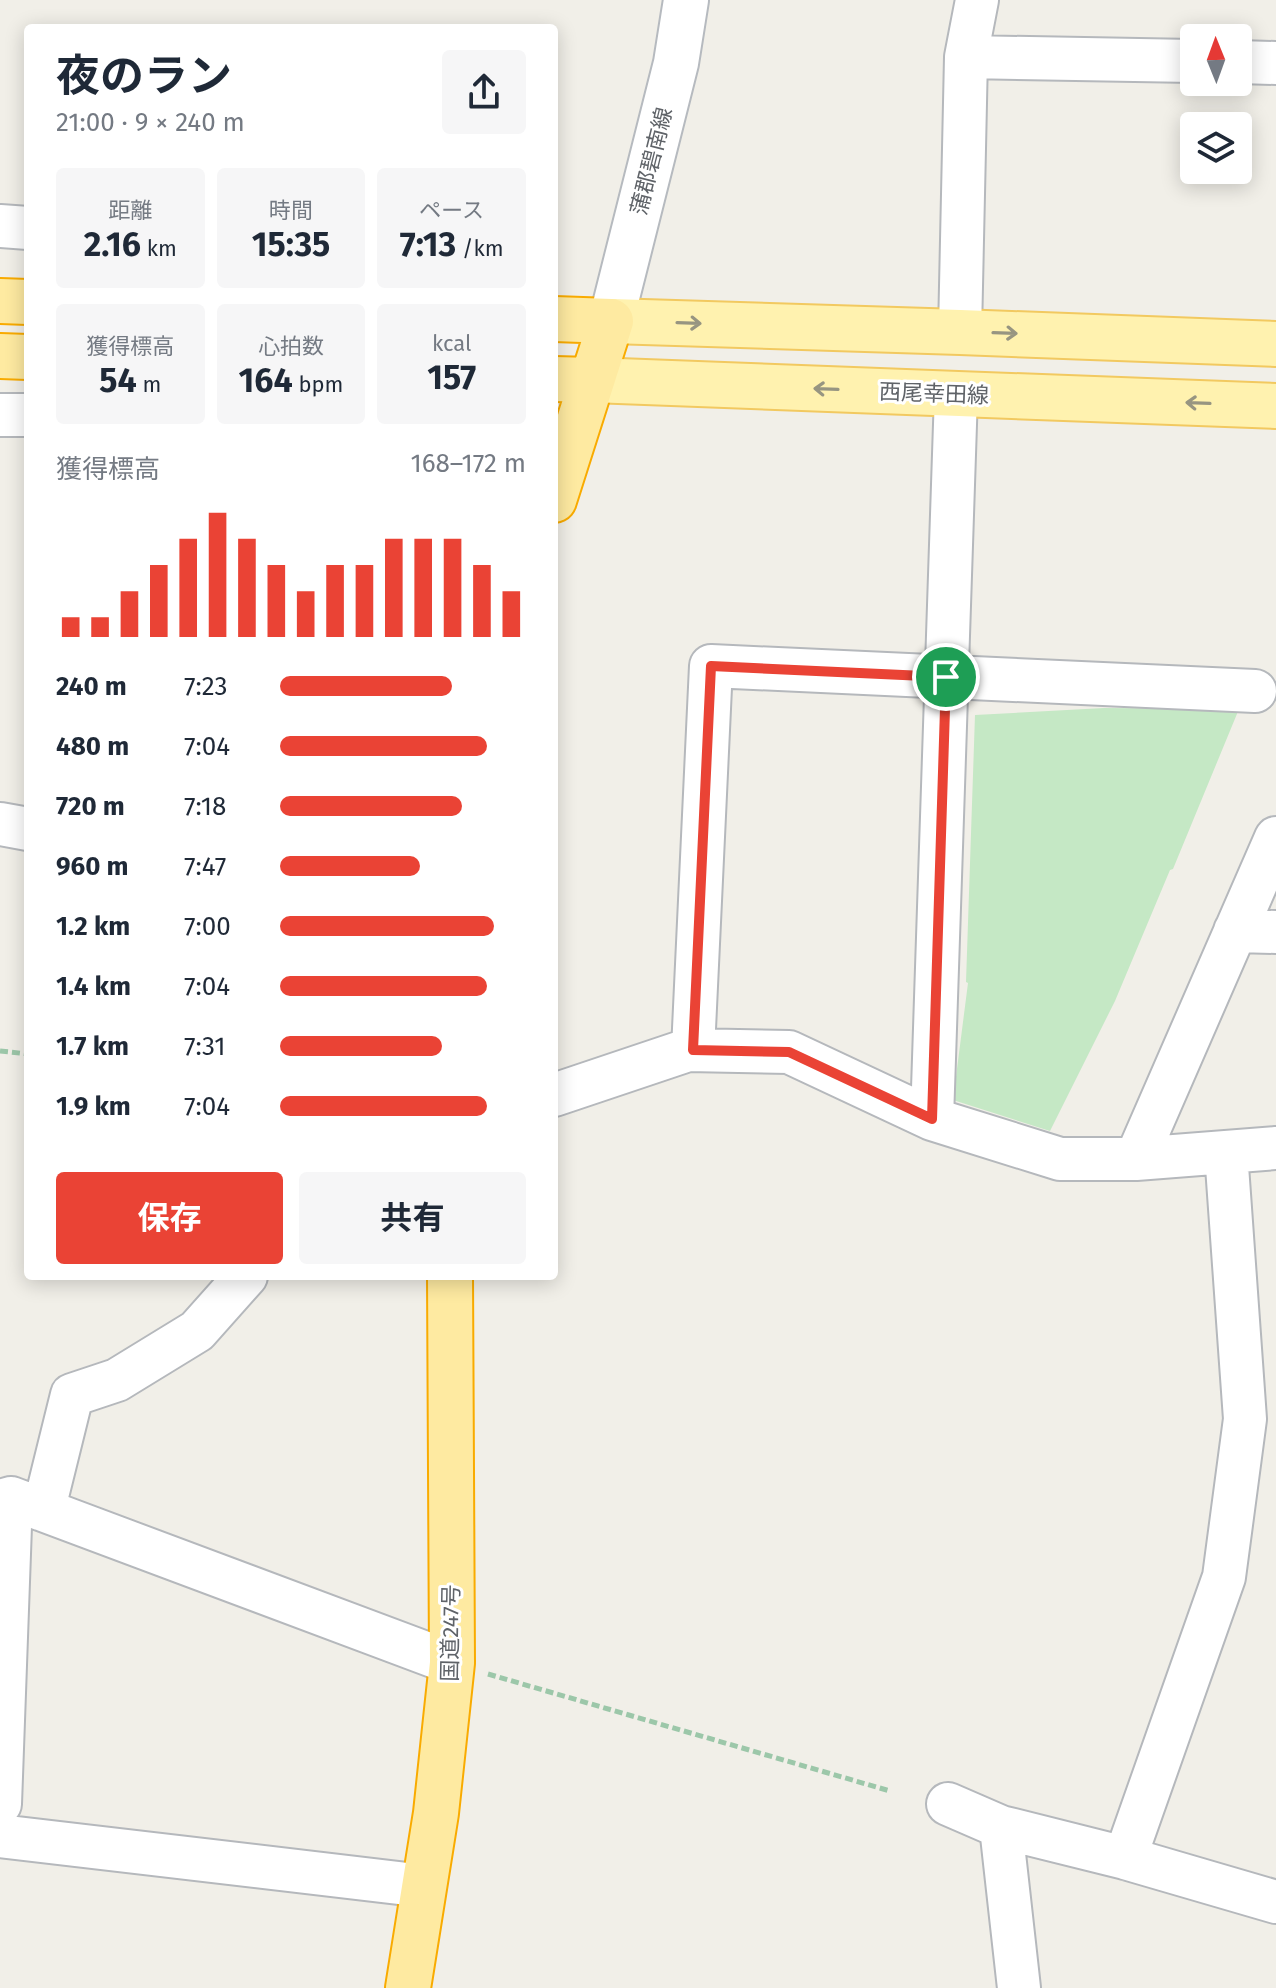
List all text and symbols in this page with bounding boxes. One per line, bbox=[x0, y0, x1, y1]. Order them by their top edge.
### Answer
north arrow bbox=[1180, 24, 1252, 96]
map controls bbox=[1180, 24, 1252, 184]
text: 夜のラン bbox=[56, 50, 232, 103]
button: share bbox=[442, 50, 526, 134]
street label: 蒲郡碧南線 bbox=[625, 104, 678, 218]
text: 21:00 · 9 × 240 m bbox=[56, 107, 245, 138]
button: layers bbox=[1180, 112, 1252, 184]
text: 距離 bbox=[108, 197, 152, 224]
text: 時間 bbox=[269, 197, 313, 224]
text: ペース bbox=[419, 197, 484, 224]
text: 2.16 bbox=[84, 224, 141, 265]
text: 15:35 bbox=[252, 224, 330, 265]
text: 7:13 bbox=[400, 224, 456, 265]
text: km bbox=[141, 235, 177, 262]
text: /km bbox=[456, 235, 504, 262]
one-way arrow bbox=[675, 316, 702, 331]
one-way arrow bbox=[991, 326, 1018, 341]
text: kcal bbox=[432, 330, 471, 357]
text: 獲得標高 bbox=[86, 333, 174, 360]
text: 心拍数 bbox=[258, 333, 324, 360]
text: 157 bbox=[427, 357, 476, 398]
text: 54 bbox=[99, 360, 137, 401]
text: 164 bbox=[238, 360, 293, 401]
text: m bbox=[137, 371, 161, 398]
text: bpm bbox=[293, 371, 343, 398]
street label: 西尾幸田線 bbox=[879, 378, 989, 409]
one-way arrow bbox=[813, 381, 840, 396]
one-way arrow bbox=[1185, 396, 1212, 411]
text: 168–172 m bbox=[410, 448, 526, 479]
text: 獲得標高 bbox=[56, 454, 160, 485]
pin bbox=[912, 643, 980, 711]
icon: arrive bbox=[924, 655, 968, 699]
text: 240 m bbox=[56, 671, 127, 702]
text: 7:23 bbox=[184, 671, 228, 702]
text: 480 m bbox=[56, 731, 129, 762]
text: 7:04 bbox=[184, 731, 230, 762]
text: 720 m bbox=[56, 791, 125, 822]
text: 7:18 bbox=[184, 791, 226, 822]
text: 960 m bbox=[56, 851, 129, 882]
text: 7:47 bbox=[184, 851, 226, 882]
text: 1.2 km bbox=[56, 911, 130, 942]
text: 7:00 bbox=[184, 911, 231, 942]
text: 1.4 km bbox=[56, 971, 131, 1002]
text: 7:04 bbox=[184, 971, 230, 1002]
text: 1.7 km bbox=[56, 1031, 129, 1062]
text: 7:31 bbox=[184, 1031, 226, 1062]
text: 1.9 km bbox=[56, 1091, 131, 1122]
text: 7:04 bbox=[184, 1091, 230, 1122]
button: 保存 bbox=[56, 1172, 283, 1264]
button: 共有 bbox=[299, 1172, 526, 1264]
street label: 国道247号 bbox=[436, 1584, 465, 1682]

